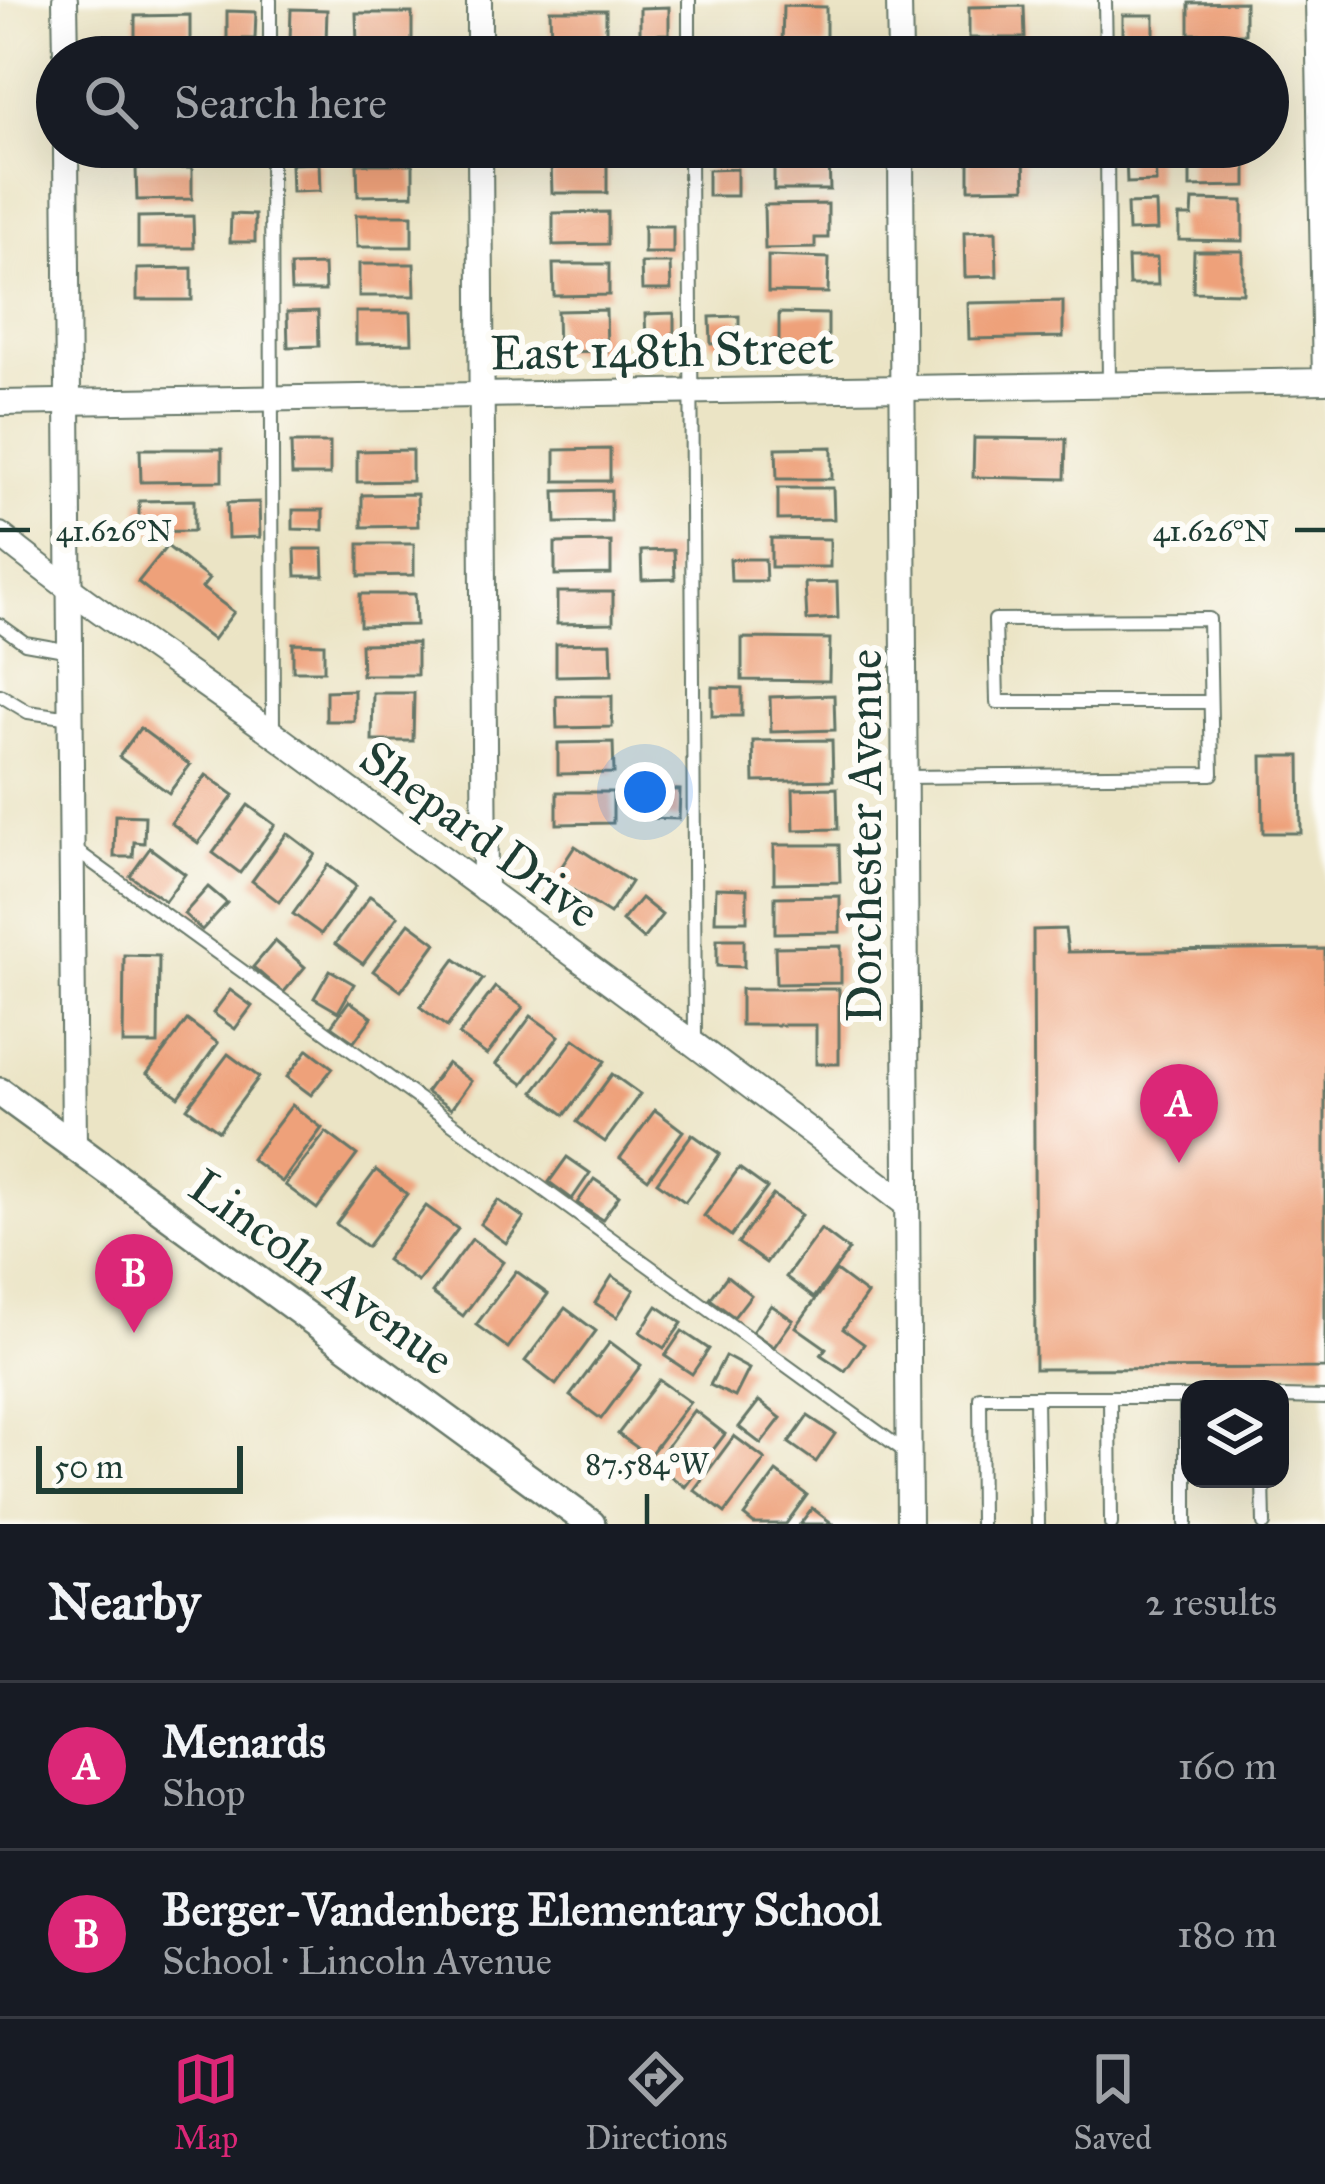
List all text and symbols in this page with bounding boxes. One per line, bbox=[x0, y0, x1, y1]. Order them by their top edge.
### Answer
search box bbox=[36, 36, 1289, 168]
icon: search bbox=[78, 69, 144, 135]
text: Search here bbox=[174, 75, 387, 130]
street label: East 148th Street bbox=[490, 318, 834, 382]
text: 41.626°N bbox=[56, 513, 172, 549]
text: 41.626°N bbox=[1153, 513, 1269, 549]
street label: Dorchester Avenue bbox=[835, 649, 894, 1023]
street label: Shepard Drive bbox=[349, 727, 611, 941]
your location bbox=[615, 762, 675, 822]
pin: A bbox=[1140, 1064, 1218, 1163]
street label: Lincoln Avenue bbox=[178, 1156, 466, 1388]
pin: B bbox=[95, 1234, 173, 1333]
map controls bbox=[1181, 1380, 1289, 1488]
button: layers bbox=[1181, 1380, 1289, 1488]
scale bar bbox=[36, 1440, 243, 1493]
text: 87.584°W bbox=[585, 1446, 710, 1482]
text: 50 m bbox=[54, 1447, 123, 1487]
text: Nearby bbox=[48, 1571, 200, 1633]
text: 2 results bbox=[1145, 1578, 1277, 1626]
text: Menards bbox=[162, 1714, 326, 1769]
text: A bbox=[74, 1742, 100, 1790]
text: 160 m bbox=[1178, 1742, 1277, 1790]
text: Shop bbox=[162, 1769, 245, 1817]
text: Berger-Vandenberg Elementary School bbox=[162, 1882, 881, 1937]
text: B bbox=[74, 1910, 100, 1958]
text: 180 m bbox=[1177, 1910, 1277, 1958]
text: School · Lincoln Avenue bbox=[162, 1937, 552, 1985]
tab: Map bbox=[173, 2046, 239, 2158]
tab: Directions bbox=[585, 2046, 727, 2158]
tab: Saved bbox=[1074, 2046, 1152, 2158]

